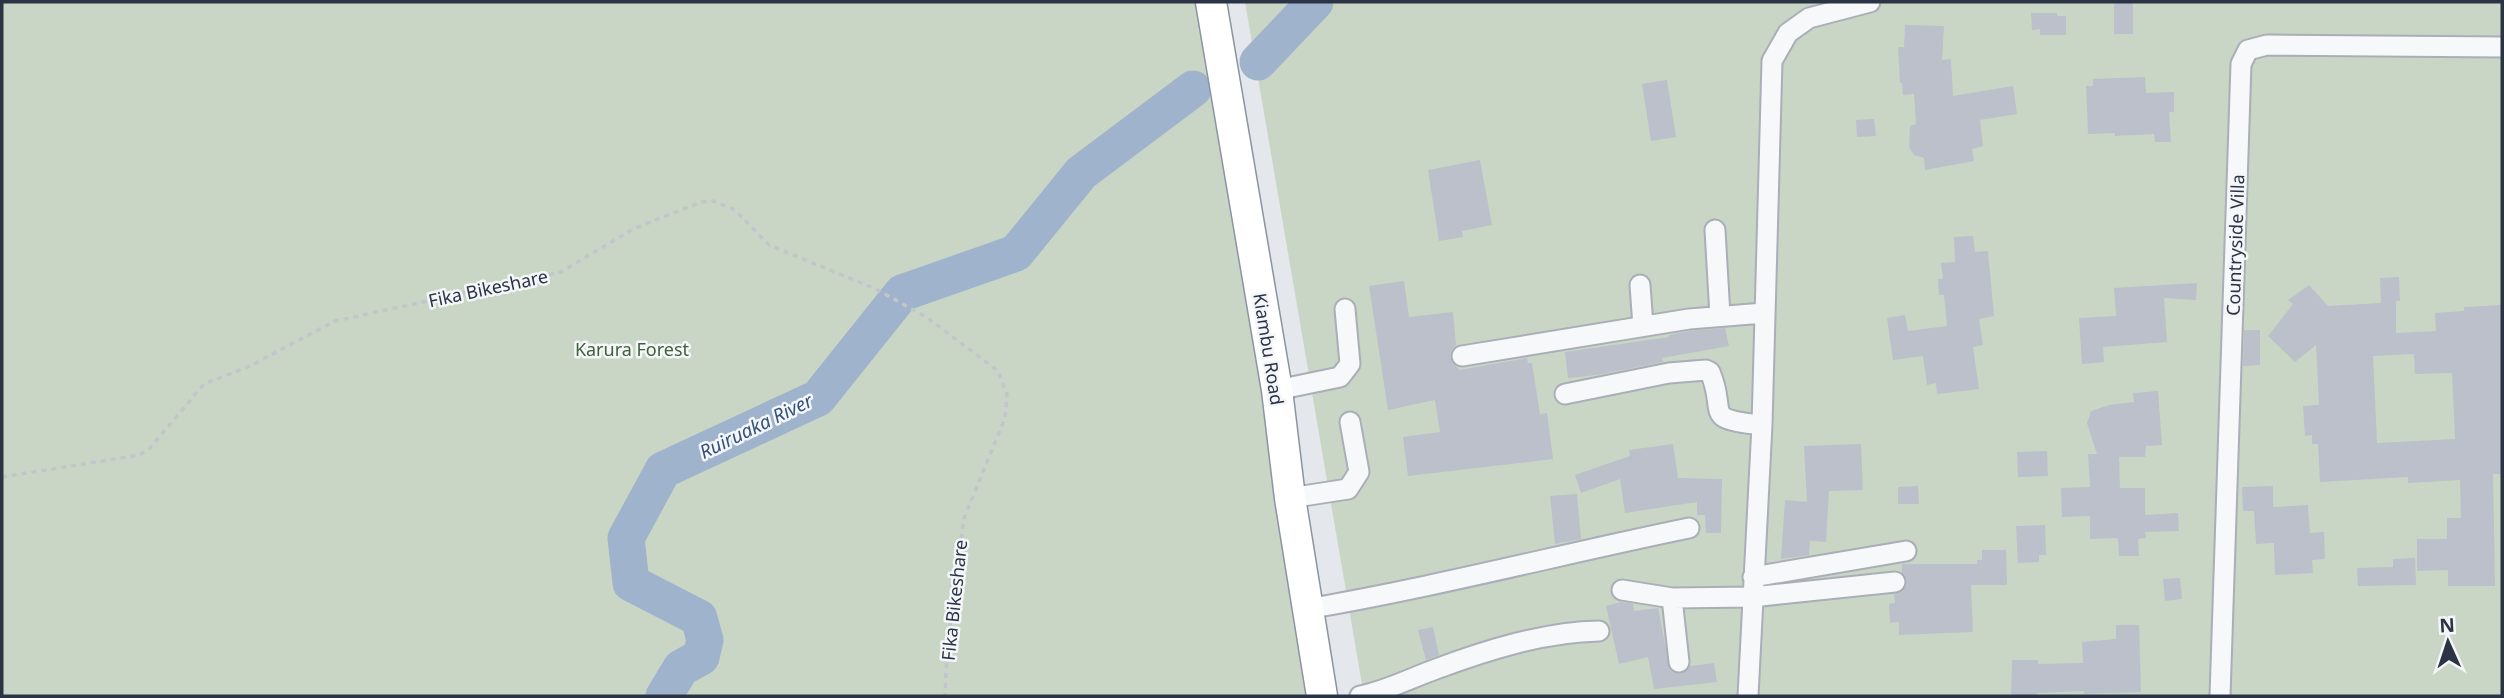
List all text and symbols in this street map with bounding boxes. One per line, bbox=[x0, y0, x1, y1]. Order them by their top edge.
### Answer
street label: Countryside Villa bbox=[2221, 174, 2249, 316]
street label: Fika Bikeshare bbox=[426, 264, 550, 312]
street label: Kiambu Road bbox=[1248, 291, 1290, 407]
park label: Karura Forest bbox=[575, 337, 690, 361]
water label: Ruiruaka River bbox=[695, 387, 818, 465]
street label: Fika Bikeshare bbox=[936, 538, 972, 662]
north arrow bbox=[2413, 607, 2483, 677]
text: N bbox=[2439, 612, 2456, 638]

